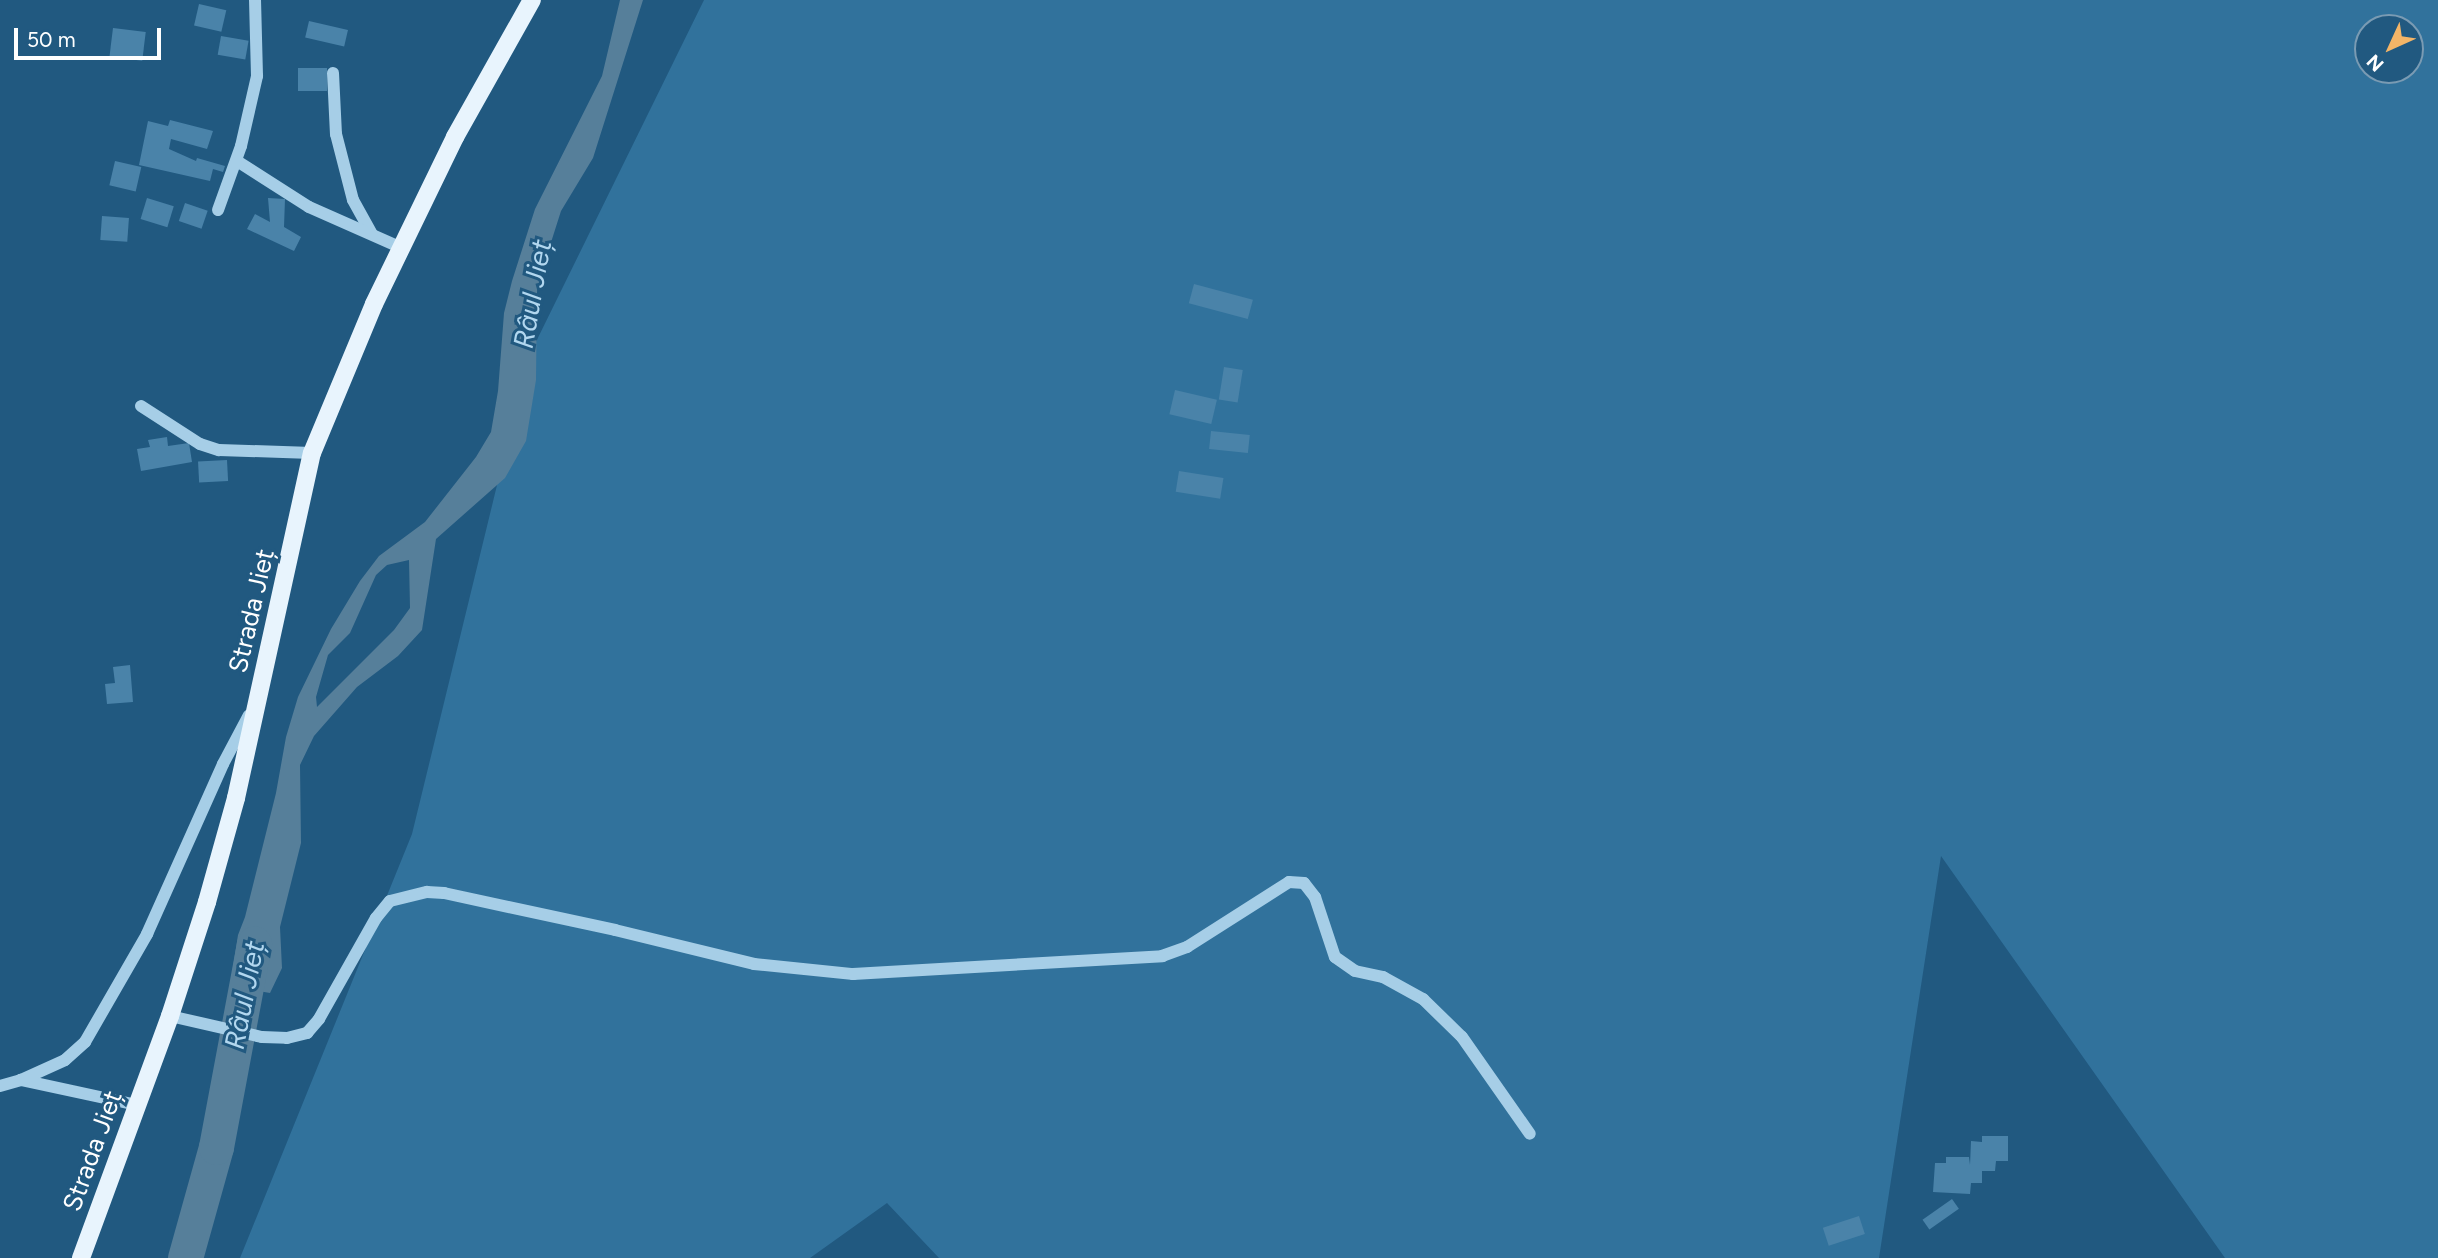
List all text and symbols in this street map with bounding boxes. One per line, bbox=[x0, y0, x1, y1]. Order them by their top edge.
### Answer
scale bar bbox=[18, 14, 164, 58]
north arrow bbox=[2354, 14, 2424, 84]
text: 50 m bbox=[27, 27, 76, 52]
text: N bbox=[2362, 49, 2389, 76]
water label: Râul Jieț bbox=[506, 237, 558, 351]
street label: Strada Jieț bbox=[223, 546, 281, 676]
water label: Râul Jieț bbox=[217, 938, 271, 1052]
street label: Strada Jieț bbox=[57, 1086, 129, 1216]

